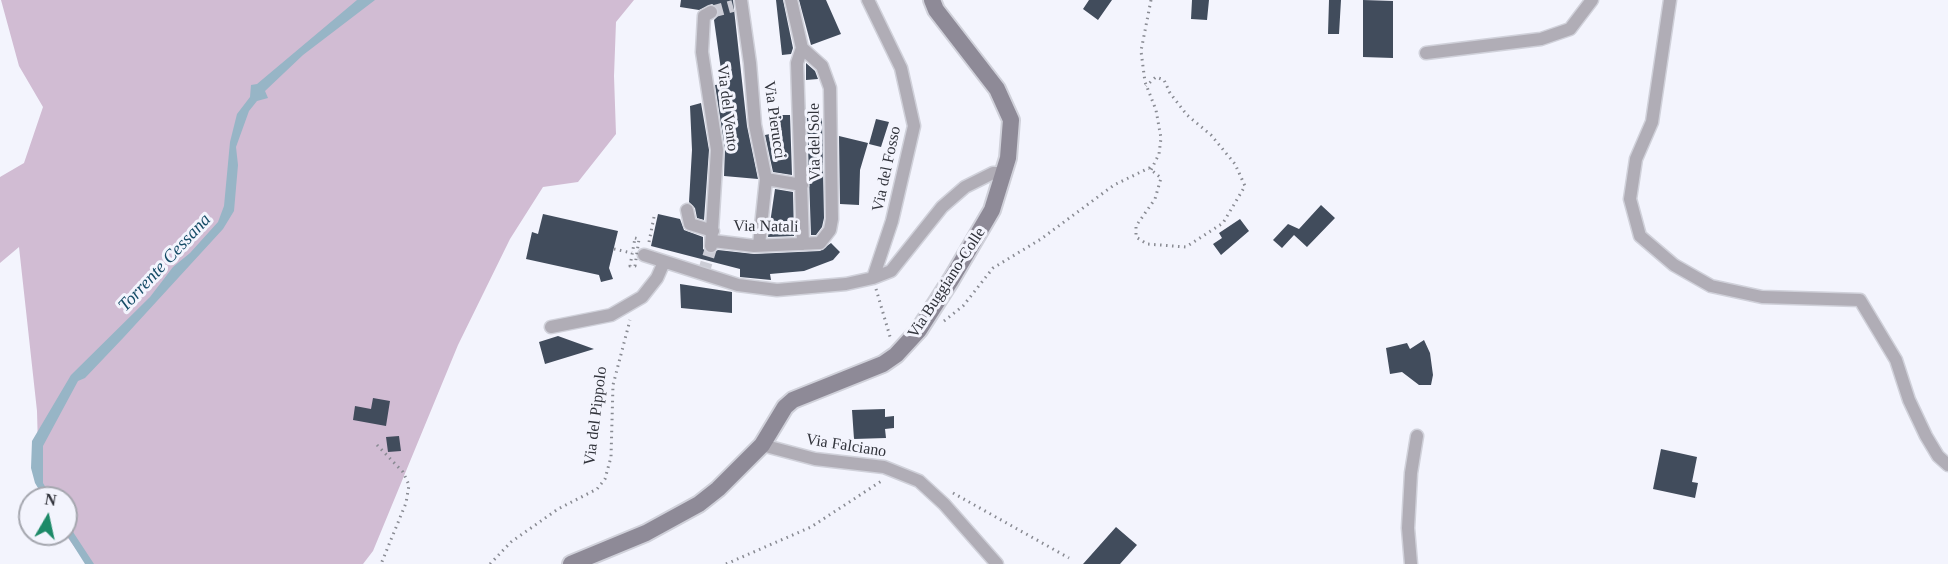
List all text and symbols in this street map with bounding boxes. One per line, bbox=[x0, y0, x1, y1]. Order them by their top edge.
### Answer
street label: Via del Vento bbox=[712, 64, 742, 152]
street label: Via Pierucci bbox=[759, 80, 789, 160]
street label: Via del Sole bbox=[805, 103, 825, 181]
street label: Via del Fosso bbox=[869, 124, 905, 214]
water label: Torrente Cessana bbox=[114, 209, 216, 317]
street label: Via Natali bbox=[733, 217, 799, 237]
street label: Via Buggiano-Colle bbox=[904, 224, 990, 342]
street label: Via del Pippolo bbox=[580, 365, 612, 467]
street label: Via Falciano bbox=[804, 430, 888, 462]
north arrow bbox=[18, 486, 78, 546]
text: N bbox=[44, 490, 58, 509]

